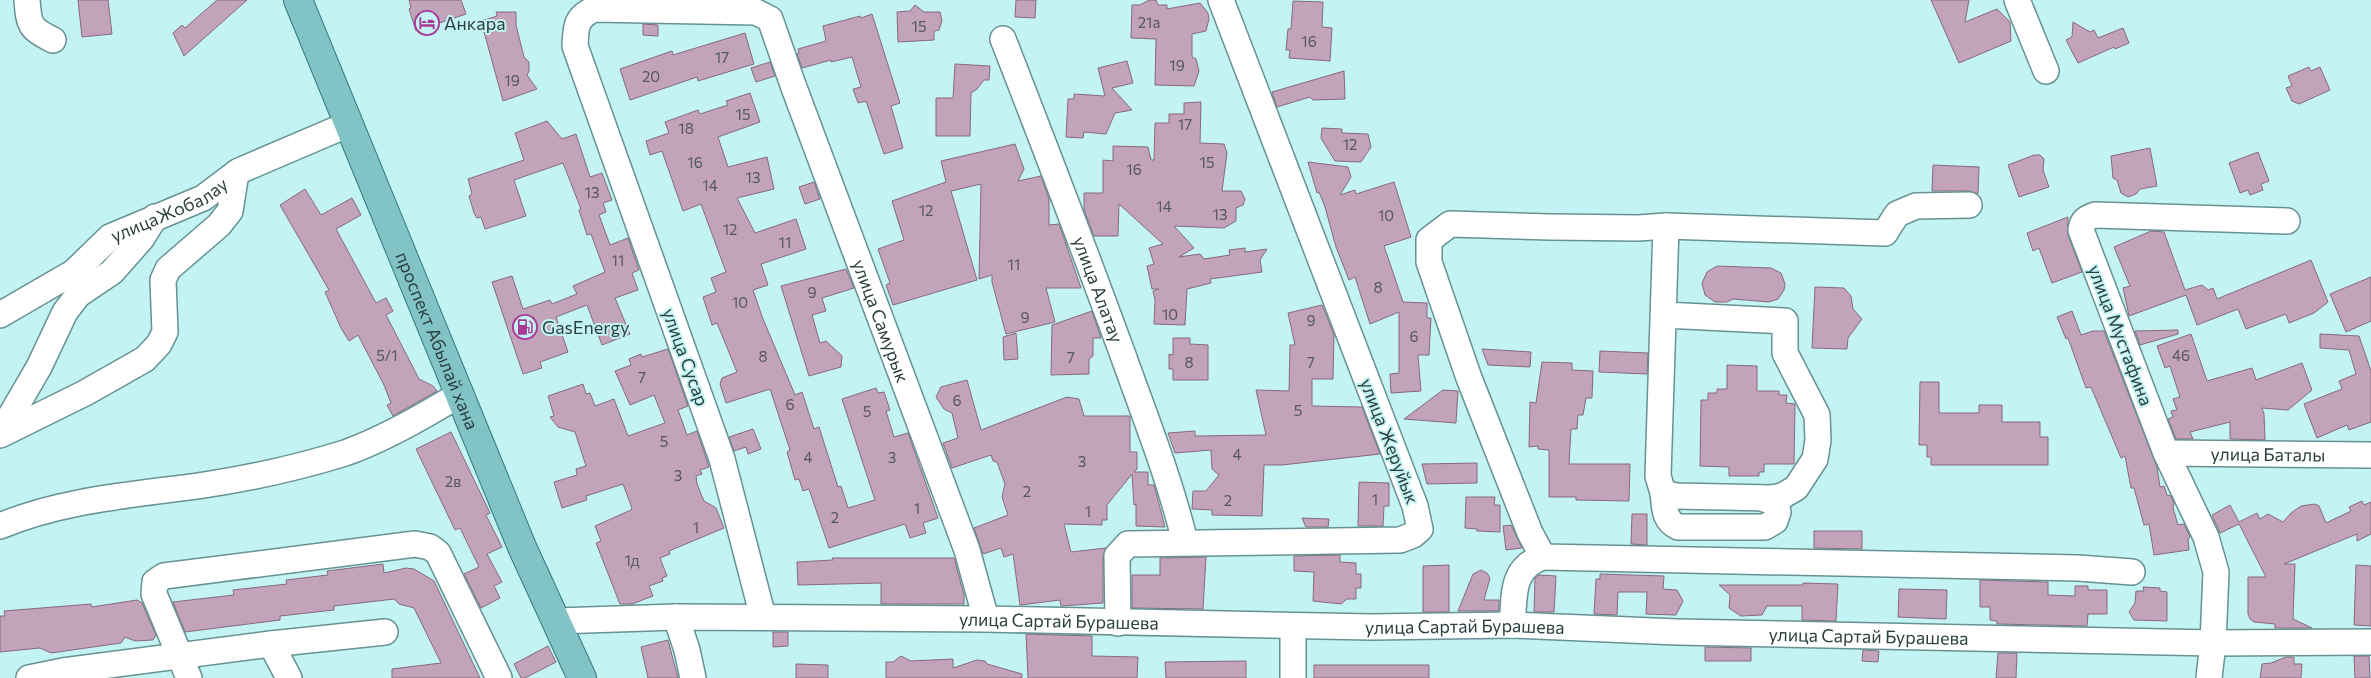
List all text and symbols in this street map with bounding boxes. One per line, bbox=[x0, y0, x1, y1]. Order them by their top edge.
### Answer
hotel icon: Анкара bbox=[414, 10, 440, 36]
place label: Анкара bbox=[444, 12, 506, 34]
house number: 21а bbox=[1138, 13, 1160, 31]
house number: 15 bbox=[911, 17, 927, 35]
house number: 16 bbox=[1301, 32, 1317, 50]
house number: 17 bbox=[715, 48, 729, 66]
house number: 19 bbox=[1169, 56, 1185, 74]
house number: 20 bbox=[642, 67, 660, 85]
house number: 19 bbox=[504, 71, 520, 89]
house number: 15 bbox=[735, 105, 751, 123]
house number: 17 bbox=[1178, 115, 1192, 133]
house number: 18 bbox=[678, 119, 694, 137]
house number: 12 bbox=[1343, 135, 1357, 153]
house number: 16 bbox=[687, 153, 703, 171]
house number: 15 bbox=[1199, 153, 1215, 171]
house number: 16 bbox=[1126, 160, 1142, 178]
house number: 13 bbox=[746, 168, 760, 186]
street label: улицаЖобалау bbox=[107, 172, 232, 247]
house number: 14 bbox=[702, 176, 718, 194]
house number: 13 bbox=[585, 183, 599, 201]
house number: 14 bbox=[1156, 197, 1172, 215]
house number: 12 bbox=[919, 201, 933, 219]
house number: 13 bbox=[1213, 205, 1227, 223]
house number: 10 bbox=[1378, 206, 1394, 224]
house number: 12 bbox=[723, 220, 737, 238]
house number: 11 bbox=[779, 233, 791, 251]
street label: улица Алатау bbox=[1069, 233, 1128, 346]
street label: проспект Абылай хана bbox=[391, 249, 484, 433]
house number: 11 bbox=[612, 251, 624, 269]
house number: 11 bbox=[1008, 255, 1020, 273]
street label: улица Самурык bbox=[848, 256, 914, 386]
street label: улица Мустафина bbox=[2084, 261, 2158, 409]
house number: 8 bbox=[1373, 278, 1383, 296]
house number: 9 bbox=[807, 283, 817, 301]
house number: 10 bbox=[732, 293, 748, 311]
street label: улица Сусар bbox=[658, 305, 714, 409]
house number: 10 bbox=[1162, 305, 1178, 323]
house number: 9 bbox=[1020, 308, 1030, 326]
house number: 9 bbox=[1306, 311, 1316, 329]
fuel station icon: GasEnergy bbox=[512, 314, 538, 340]
place label: GasEnergy bbox=[542, 316, 630, 338]
house number: 6 bbox=[1409, 327, 1419, 345]
house number: 5/1 bbox=[376, 346, 398, 364]
house number: 46 bbox=[2172, 346, 2190, 364]
house number: 8 bbox=[758, 347, 768, 365]
house number: 7 bbox=[1067, 348, 1075, 366]
house number: 8 bbox=[1184, 353, 1194, 371]
house number: 7 bbox=[1307, 353, 1315, 371]
house number: 7 bbox=[638, 368, 646, 386]
street label: улица Жеруйык bbox=[1356, 375, 1424, 507]
house number: 6 bbox=[952, 391, 962, 409]
house number: 6 bbox=[785, 395, 795, 413]
house number: 5 bbox=[1294, 401, 1302, 419]
house number: 5 bbox=[863, 402, 871, 420]
house number: 5 bbox=[660, 432, 668, 450]
street label: улица Баталы bbox=[2211, 442, 2325, 466]
house number: 4 bbox=[1233, 445, 1242, 463]
house number: 4 bbox=[804, 448, 813, 466]
house number: 3 bbox=[888, 448, 896, 466]
house number: 3 bbox=[1078, 452, 1086, 470]
house number: 3 bbox=[674, 466, 682, 484]
house number: 2в bbox=[445, 472, 461, 490]
house number: 2 bbox=[1023, 482, 1031, 500]
house number: 1 bbox=[1372, 490, 1378, 508]
house number: 2 bbox=[1224, 491, 1232, 509]
house number: 1 bbox=[914, 499, 920, 517]
house number: 1 bbox=[1085, 502, 1091, 520]
house number: 2 bbox=[831, 508, 839, 526]
house number: 1 bbox=[693, 518, 699, 536]
house number: 1д bbox=[624, 551, 640, 569]
street label: улица Сартай Бурашева bbox=[959, 608, 1159, 634]
street label: улица Сартай Бурашева bbox=[1365, 614, 1565, 638]
street label: улица Сартай Бурашева bbox=[1768, 623, 1969, 649]

